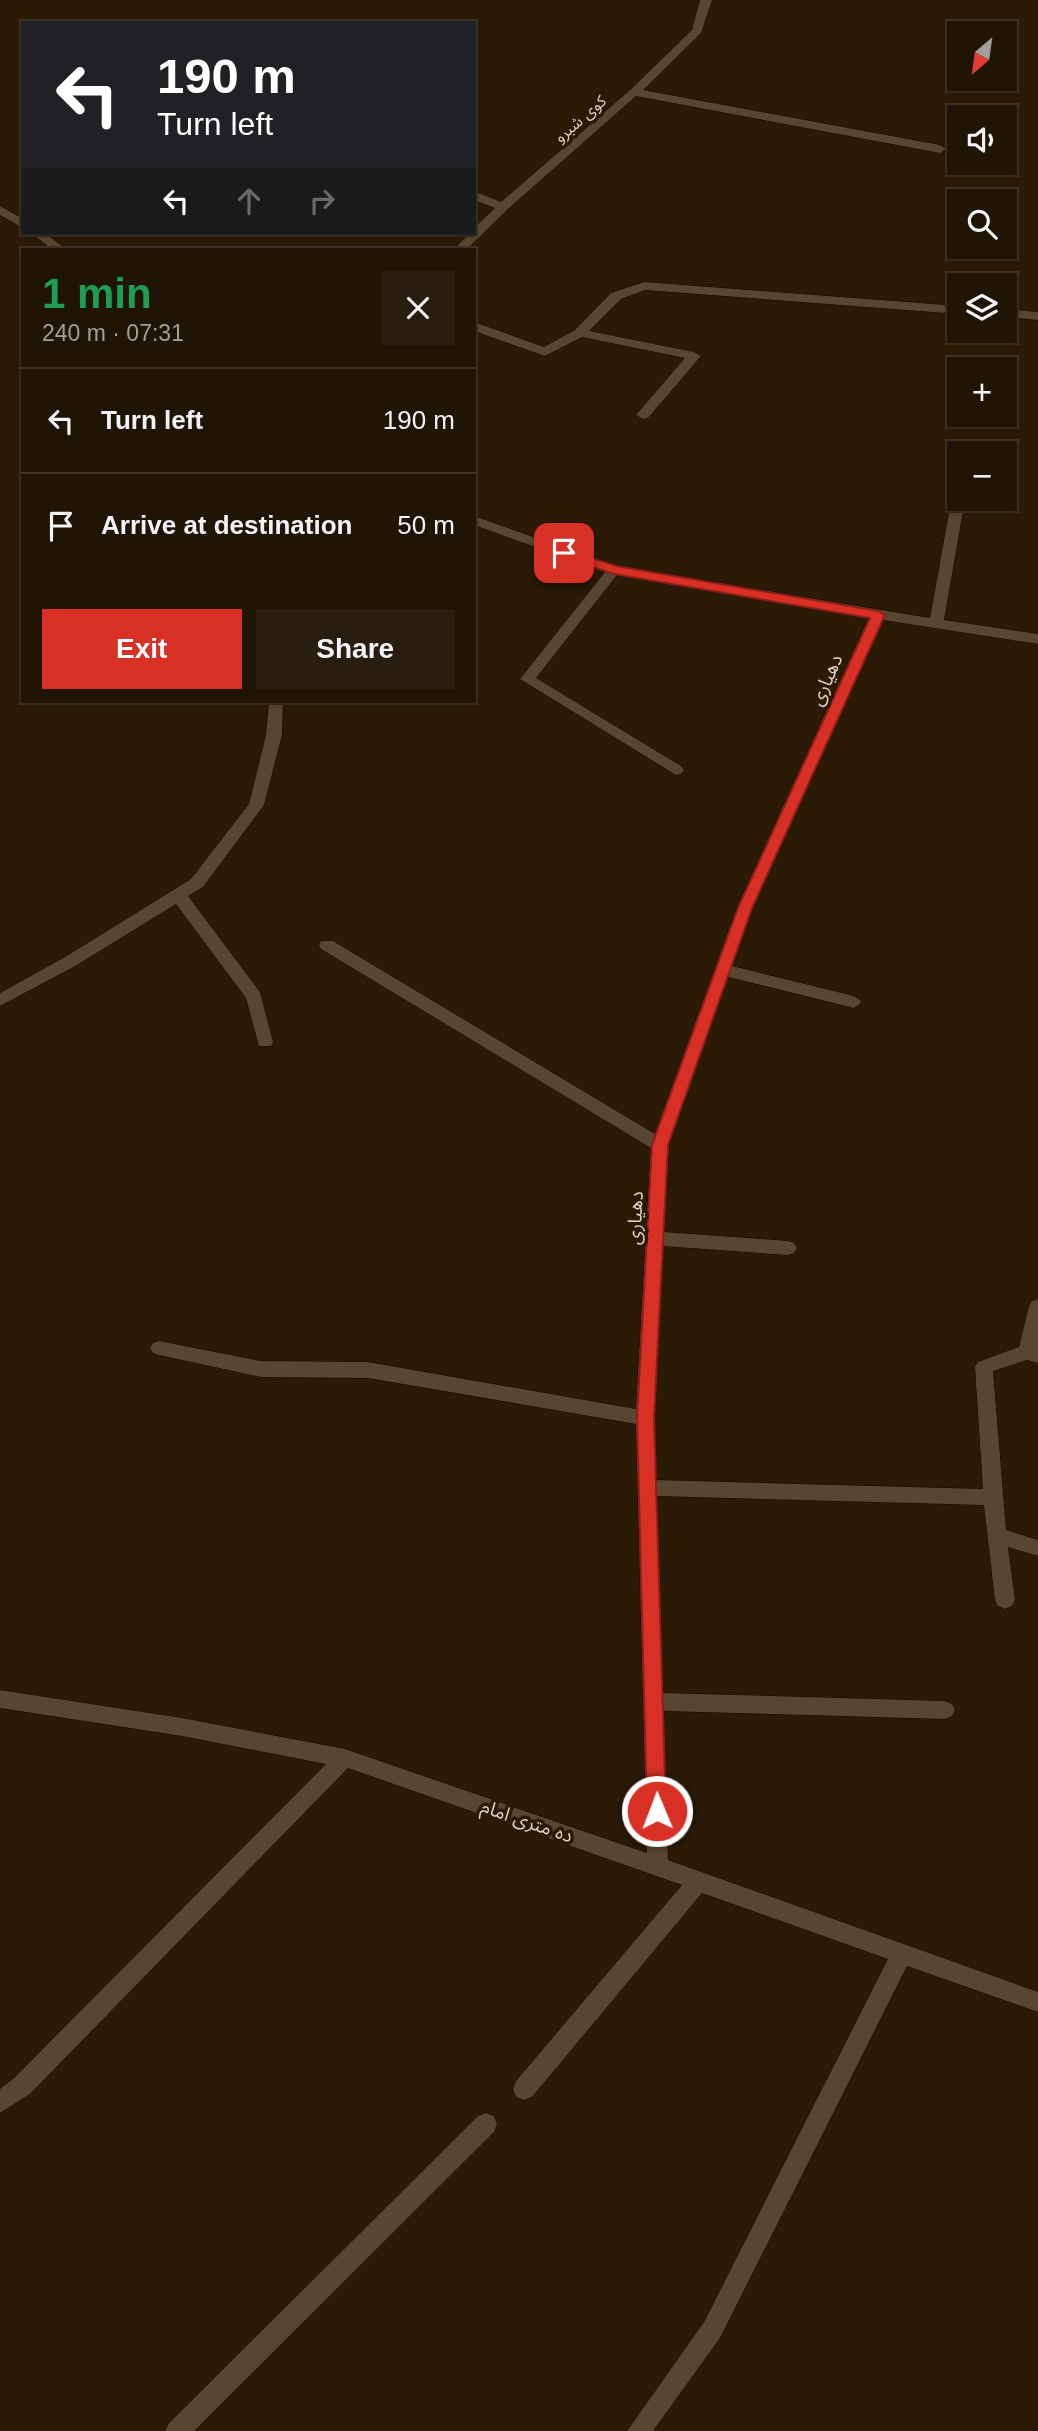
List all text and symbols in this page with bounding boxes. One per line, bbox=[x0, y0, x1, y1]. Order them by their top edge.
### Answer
north arrow bbox=[947, 21, 1017, 91]
map controls bbox=[947, 21, 1017, 511]
icon: left bbox=[42, 49, 133, 140]
text: 190 m bbox=[157, 49, 296, 103]
street label: کوی شبرو bbox=[551, 92, 610, 147]
button: sound bbox=[947, 105, 1017, 175]
text: Turn left bbox=[157, 106, 273, 142]
icon: left bbox=[157, 182, 195, 220]
icon: ahead bbox=[230, 182, 268, 220]
icon: right bbox=[303, 182, 341, 220]
button: search bbox=[947, 189, 1017, 259]
text: 1 min bbox=[42, 270, 152, 317]
button: close bbox=[381, 271, 455, 345]
button: layers bbox=[947, 273, 1017, 343]
text: 240 m · 07:31 bbox=[42, 320, 184, 346]
button: + bbox=[947, 357, 1017, 427]
icon: left bbox=[42, 402, 80, 440]
text: Turn left bbox=[101, 405, 203, 435]
text: 190 m bbox=[383, 405, 455, 435]
button: − bbox=[947, 441, 1017, 511]
icon: arrive bbox=[42, 507, 80, 545]
text: Arrive at destination bbox=[101, 510, 352, 540]
text: 50 m bbox=[397, 510, 455, 540]
pin bbox=[534, 523, 594, 583]
icon: arrive bbox=[545, 534, 583, 572]
button: Exit bbox=[42, 609, 242, 689]
button: Share bbox=[256, 609, 455, 689]
street label: دهیاری bbox=[805, 651, 847, 709]
street label: دهیاری bbox=[623, 1190, 648, 1246]
position arrow bbox=[620, 1774, 694, 1848]
street label: ده متری امام bbox=[477, 1796, 576, 1850]

